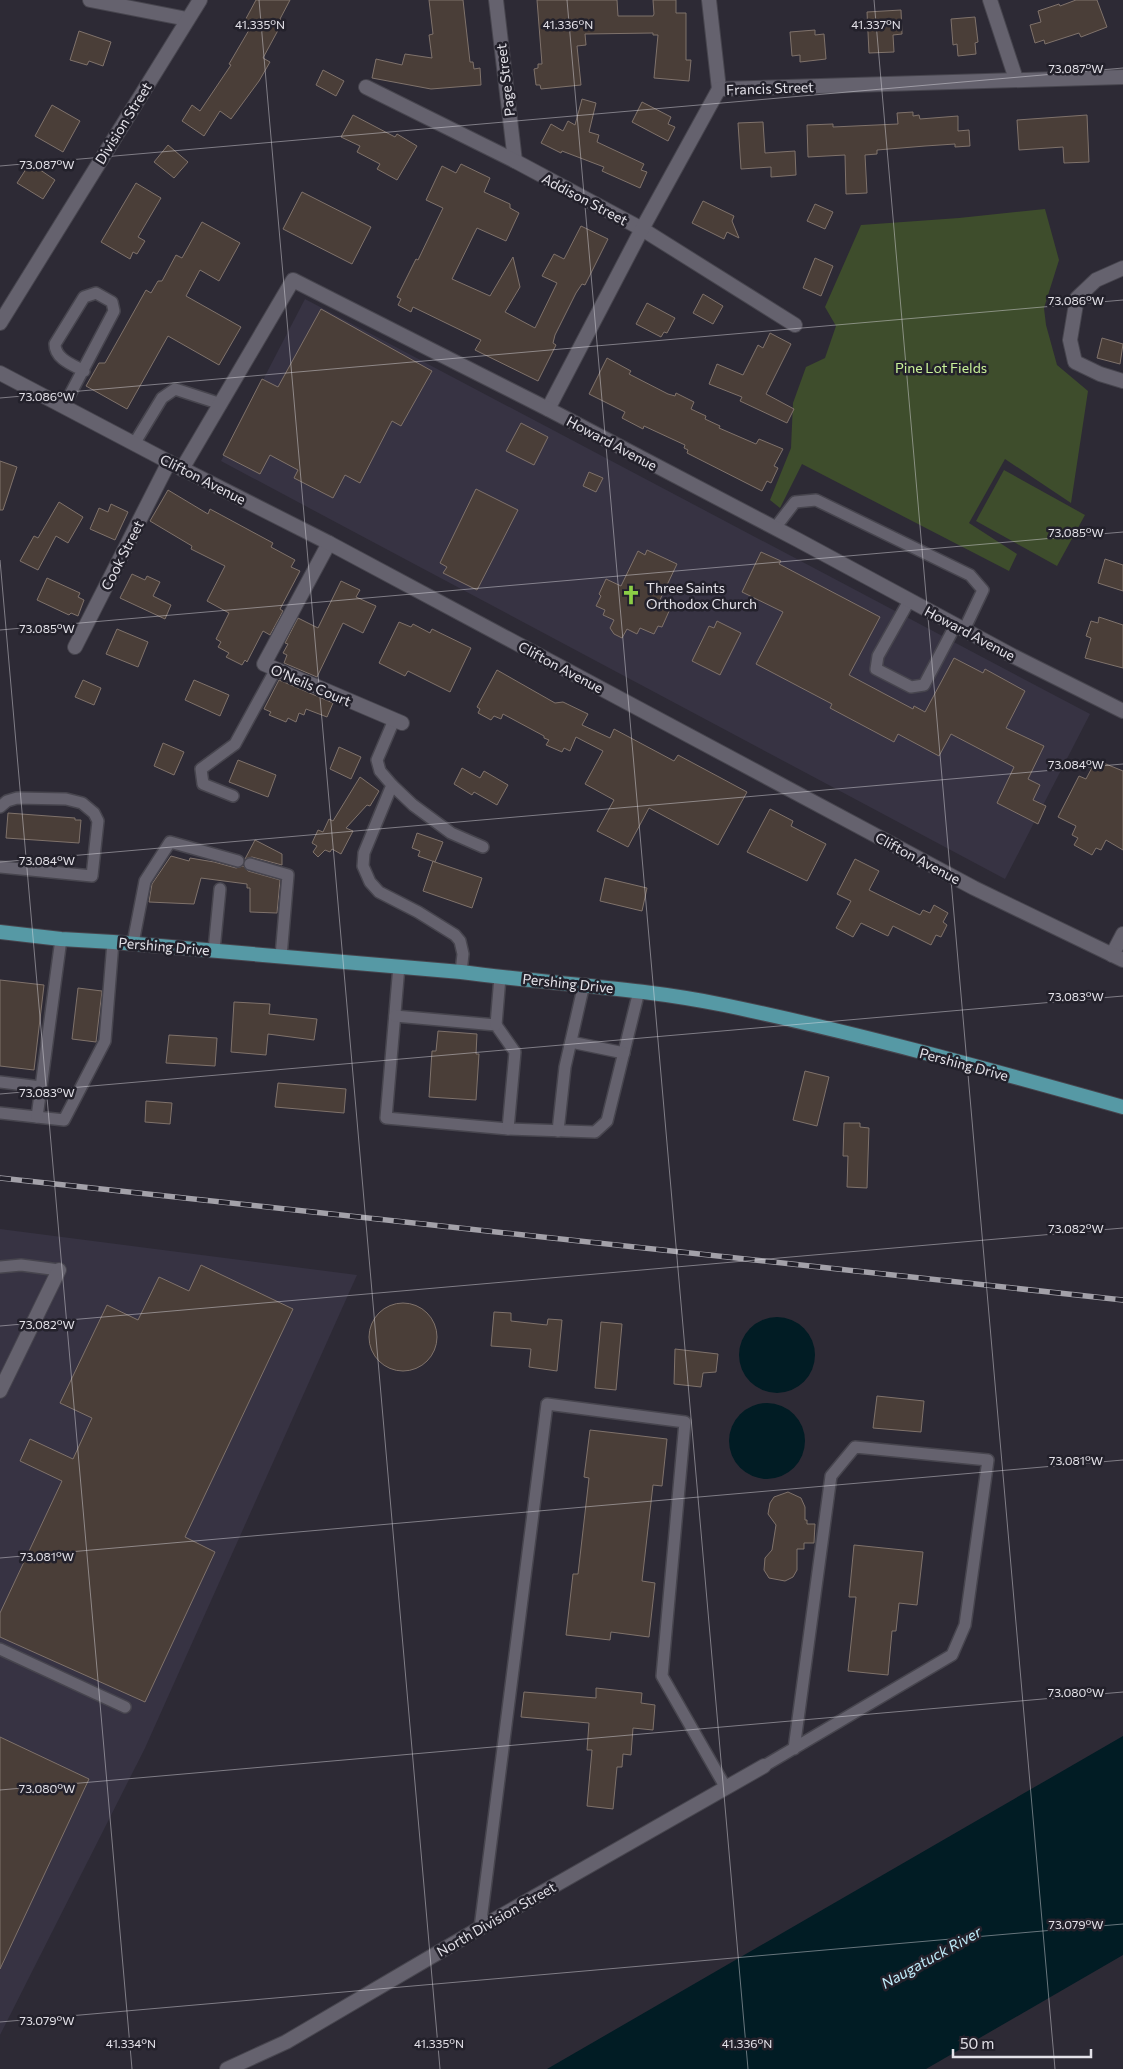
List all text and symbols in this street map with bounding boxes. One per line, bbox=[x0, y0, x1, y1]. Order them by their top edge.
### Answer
text: 41.335°N bbox=[235, 17, 285, 31]
text: 41.336°N bbox=[543, 17, 593, 31]
text: 41.337°N bbox=[851, 17, 901, 31]
street label: Page Street bbox=[492, 42, 518, 117]
text: 73.087°W bbox=[1049, 61, 1103, 75]
street label: Francis Street bbox=[726, 78, 814, 98]
street label: Division Street bbox=[91, 79, 155, 167]
text: 73.087°W bbox=[20, 157, 74, 171]
street label: Addison Street bbox=[539, 169, 631, 229]
text: 73.086°W bbox=[1048, 293, 1104, 307]
park label: Pine Lot Fields bbox=[895, 359, 987, 376]
text: 73.086°W bbox=[19, 389, 75, 403]
street label: Howard Avenue bbox=[564, 412, 660, 474]
street label: Clifton Avenue bbox=[157, 450, 249, 508]
street label: Cook Street bbox=[97, 517, 147, 593]
text: 73.085°W bbox=[1048, 525, 1104, 539]
place label: Three Saints Orthodox Church bbox=[646, 579, 757, 612]
church icon: Three Saints Orthodox Church bbox=[620, 584, 642, 606]
street label: Howard Avenue bbox=[922, 602, 1018, 664]
text: 73.085°W bbox=[19, 621, 75, 635]
street label: Clifton Avenue bbox=[516, 638, 606, 696]
street label: O'Neils Court bbox=[268, 660, 354, 710]
text: 73.084°W bbox=[1048, 757, 1104, 771]
street label: Clifton Avenue bbox=[873, 829, 963, 887]
text: 73.084°W bbox=[19, 853, 75, 867]
street label: Pershing Drive bbox=[118, 934, 210, 958]
street label: Pershing Drive bbox=[522, 970, 614, 996]
text: 73.083°W bbox=[1048, 989, 1104, 1003]
street label: Pershing Drive bbox=[918, 1044, 1010, 1084]
text: 73.083°W bbox=[19, 1085, 75, 1099]
text: 73.082°W bbox=[1048, 1221, 1104, 1235]
text: 73.082°W bbox=[19, 1317, 75, 1331]
text: 73.081°W bbox=[1049, 1453, 1103, 1467]
text: 73.081°W bbox=[20, 1549, 74, 1563]
text: 73.080°W bbox=[1048, 1685, 1104, 1699]
text: 73.080°W bbox=[19, 1781, 75, 1795]
street label: North Division Street bbox=[434, 1878, 559, 1960]
text: 73.079°W bbox=[1049, 1917, 1103, 1931]
water label: Naugatuck River bbox=[878, 1922, 985, 1992]
text: 73.079°W bbox=[20, 2013, 74, 2027]
scale bar bbox=[953, 2026, 1090, 2058]
text: 50 m bbox=[960, 2034, 994, 2052]
text: 41.334°N bbox=[106, 2036, 156, 2050]
text: 41.335°N bbox=[414, 2036, 464, 2050]
text: 41.336°N bbox=[722, 2036, 772, 2050]

